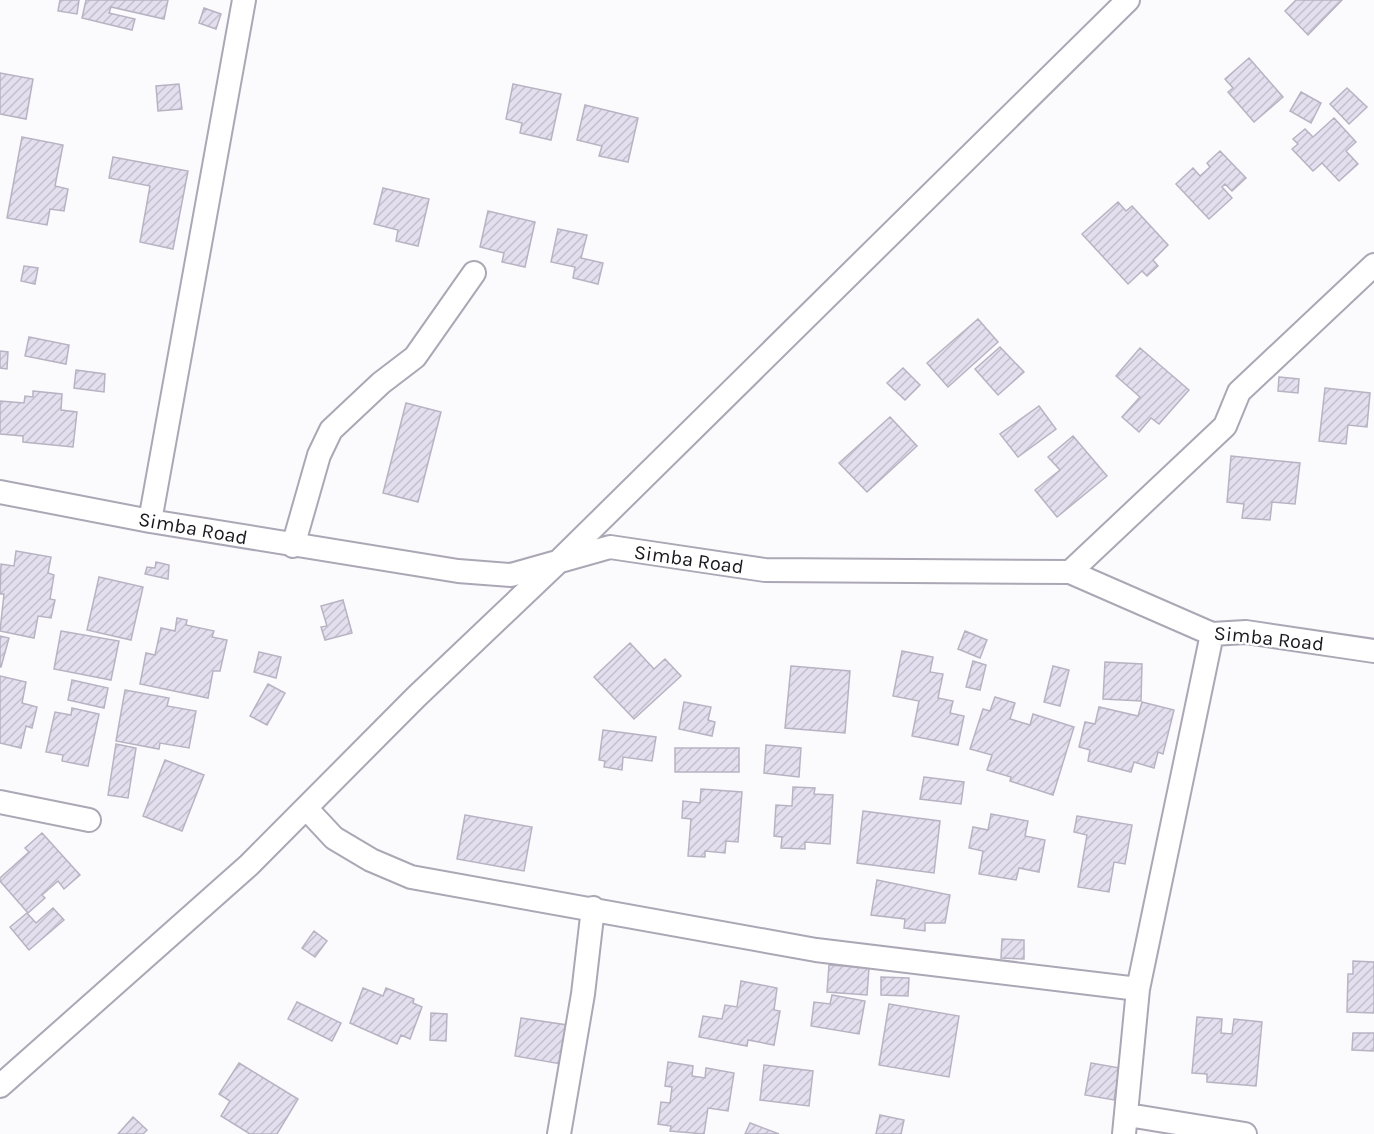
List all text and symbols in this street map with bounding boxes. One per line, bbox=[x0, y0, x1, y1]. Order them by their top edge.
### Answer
street label: Simba Road bbox=[137, 508, 249, 549]
street label: Simba Road bbox=[633, 540, 745, 579]
street label: Simba Road bbox=[1213, 621, 1325, 656]

